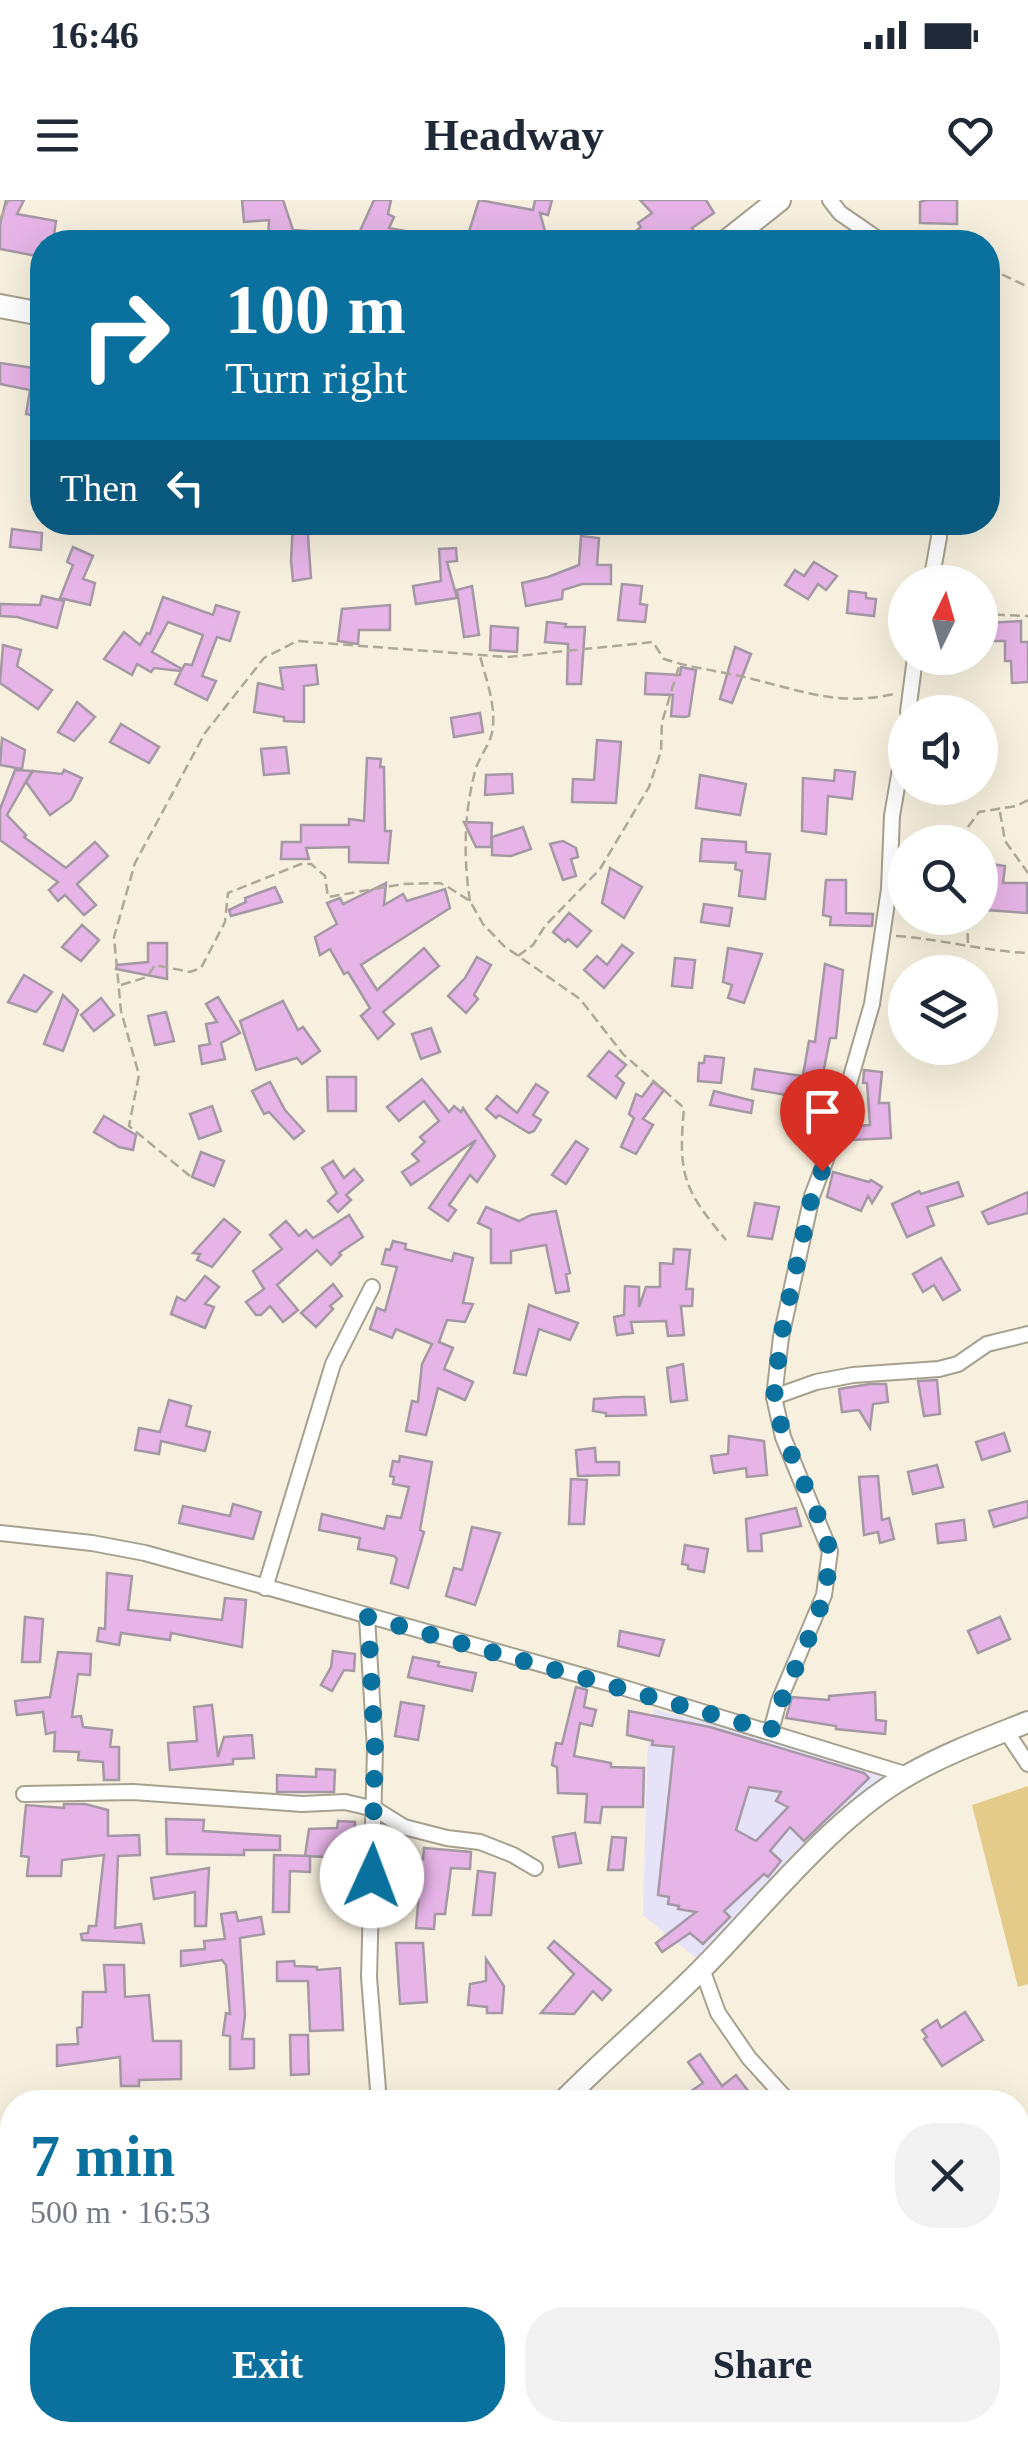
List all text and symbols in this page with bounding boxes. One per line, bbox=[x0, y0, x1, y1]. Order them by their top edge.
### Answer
text: 16:46 bbox=[50, 14, 139, 56]
icon: menu bbox=[30, 108, 85, 163]
icon: heart bbox=[943, 108, 998, 163]
text: Headway bbox=[424, 110, 604, 160]
icon: right bbox=[60, 270, 190, 400]
text: 100 m bbox=[225, 271, 406, 348]
text: Turn right bbox=[225, 353, 407, 403]
icon: left bbox=[158, 460, 213, 515]
text: Then bbox=[60, 467, 138, 509]
north arrow bbox=[888, 565, 998, 675]
map controls bbox=[888, 565, 998, 1065]
button: sound bbox=[888, 695, 998, 805]
button: search bbox=[888, 825, 998, 935]
button: layers bbox=[888, 955, 998, 1065]
pin bbox=[780, 1069, 865, 1172]
icon: arrive bbox=[795, 1084, 850, 1139]
position arrow bbox=[320, 1824, 424, 1928]
text: 7 min bbox=[30, 2123, 175, 2189]
button: close bbox=[895, 2123, 1000, 2228]
text: 500 m · 16:53 bbox=[30, 2194, 210, 2230]
button: Exit bbox=[30, 2307, 505, 2422]
button: Share bbox=[525, 2307, 1000, 2422]

